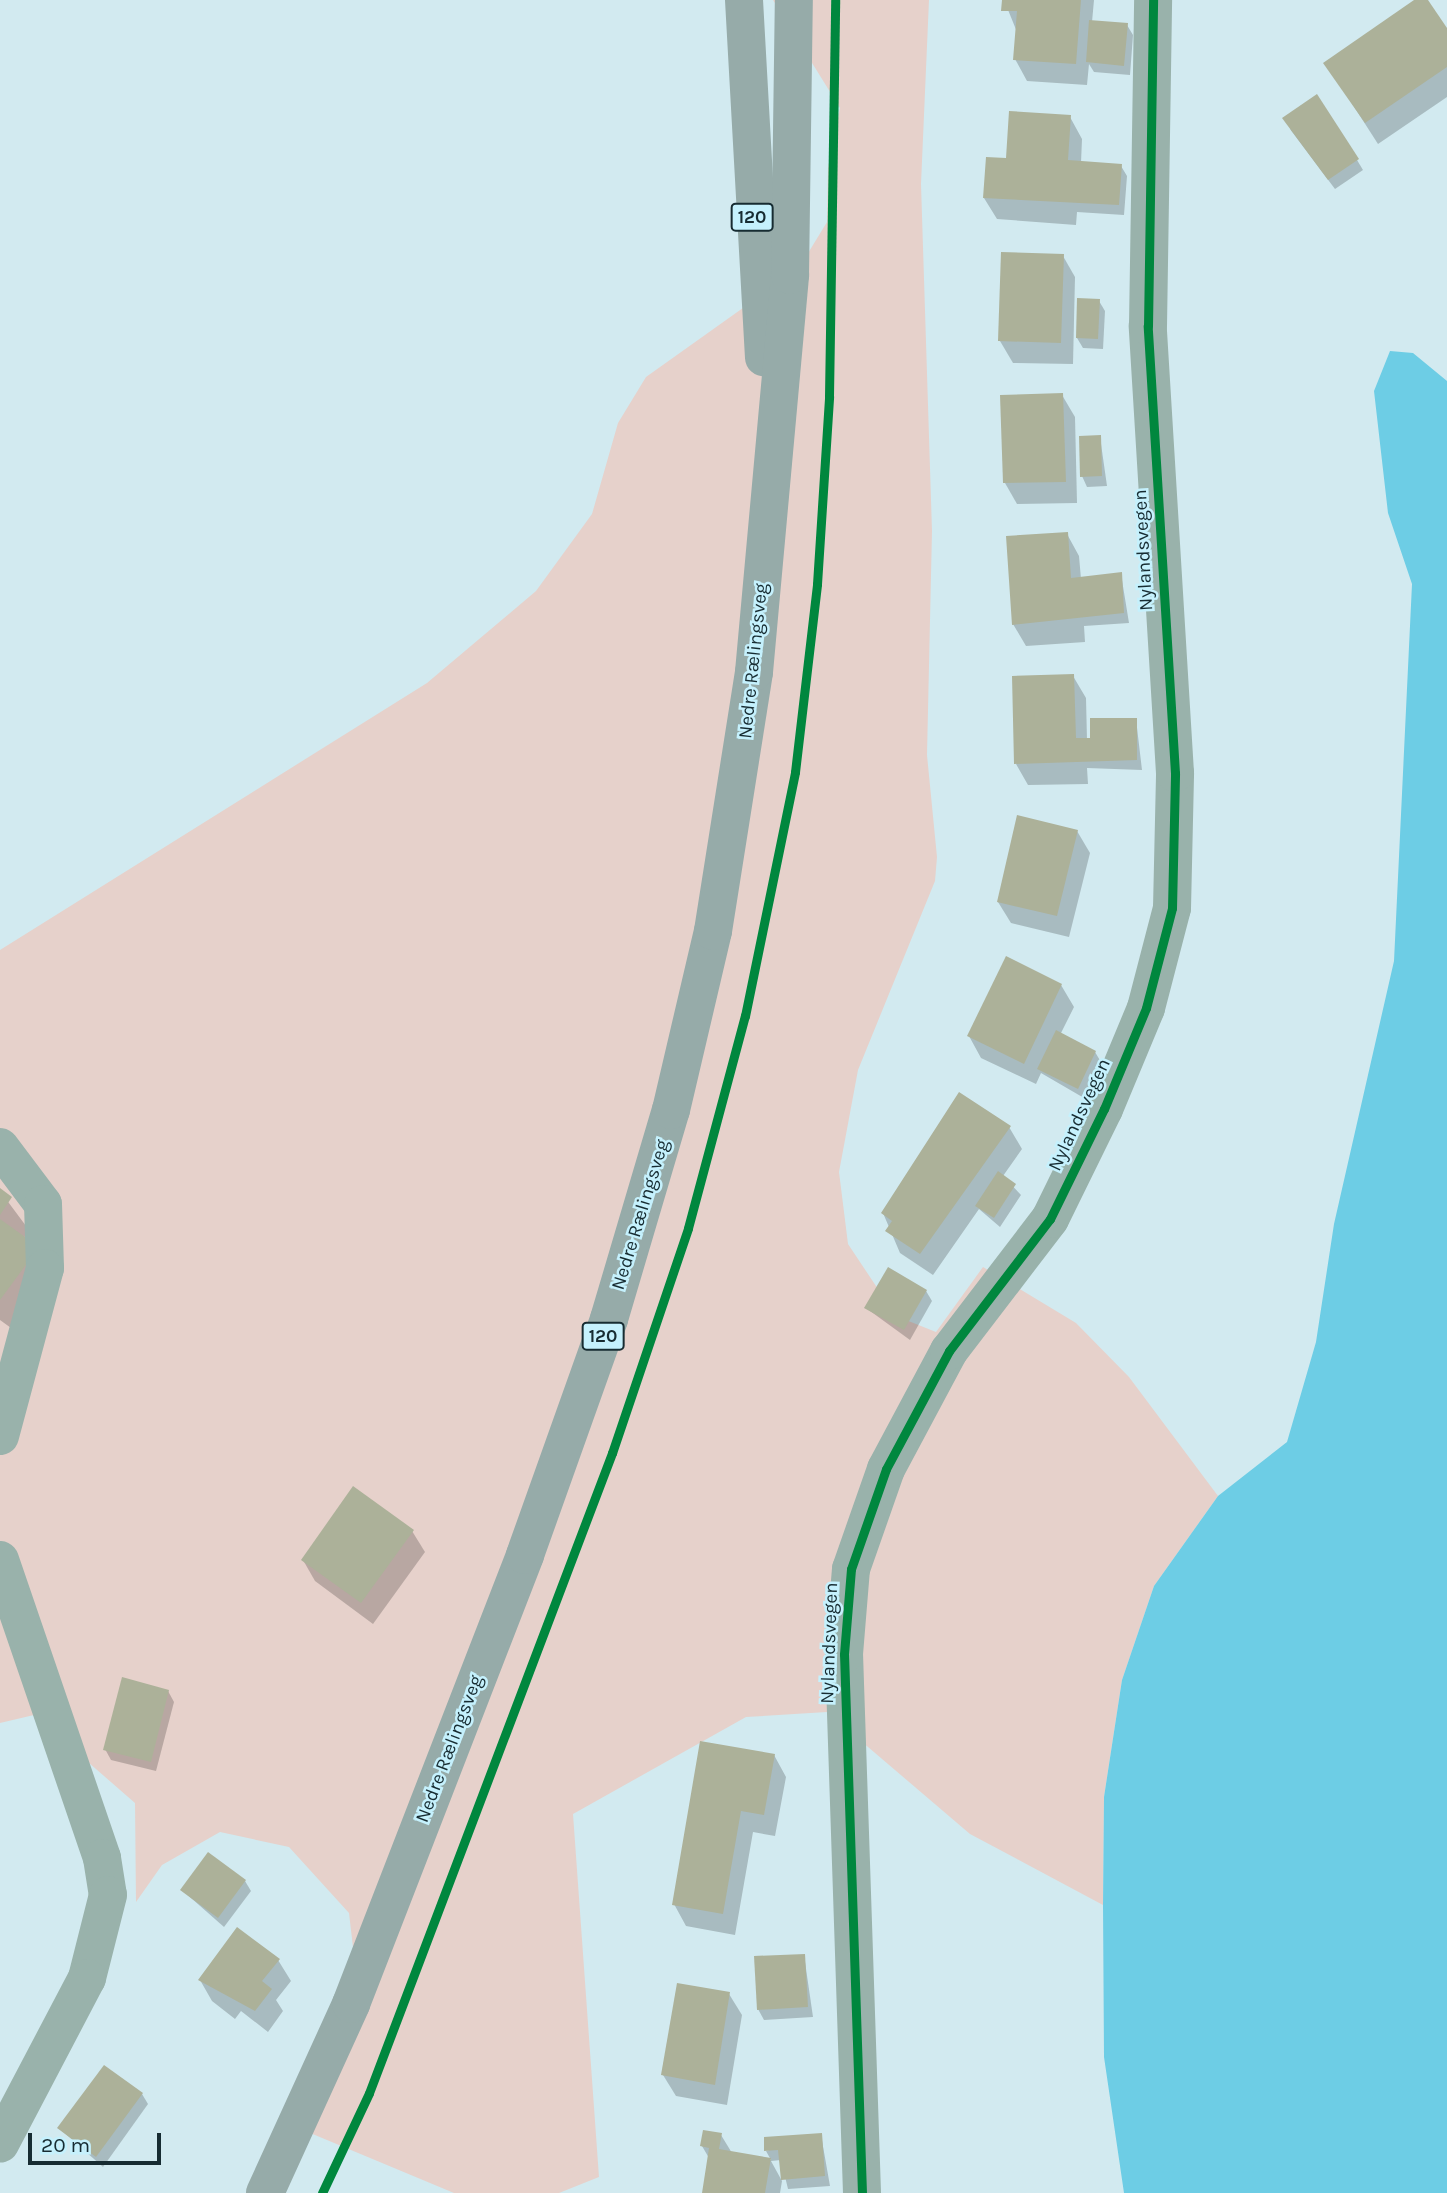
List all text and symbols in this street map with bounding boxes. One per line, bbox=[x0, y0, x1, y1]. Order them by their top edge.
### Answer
road number: 120 bbox=[729, 202, 775, 232]
street label: Nylandsvegen bbox=[1129, 489, 1159, 611]
street label: Nedre Rælingsveg bbox=[735, 582, 773, 740]
street label: Nylandsvegen bbox=[1044, 1055, 1116, 1175]
street label: Nedre Rælingsveg bbox=[607, 1137, 675, 1293]
road number: 120 bbox=[580, 1322, 626, 1350]
street label: Nylandsvegen bbox=[816, 1582, 844, 1704]
street label: Nedre Rælingsveg bbox=[411, 1672, 489, 1826]
scale bar bbox=[32, 2120, 164, 2164]
text: 20 m bbox=[41, 2133, 90, 2157]

